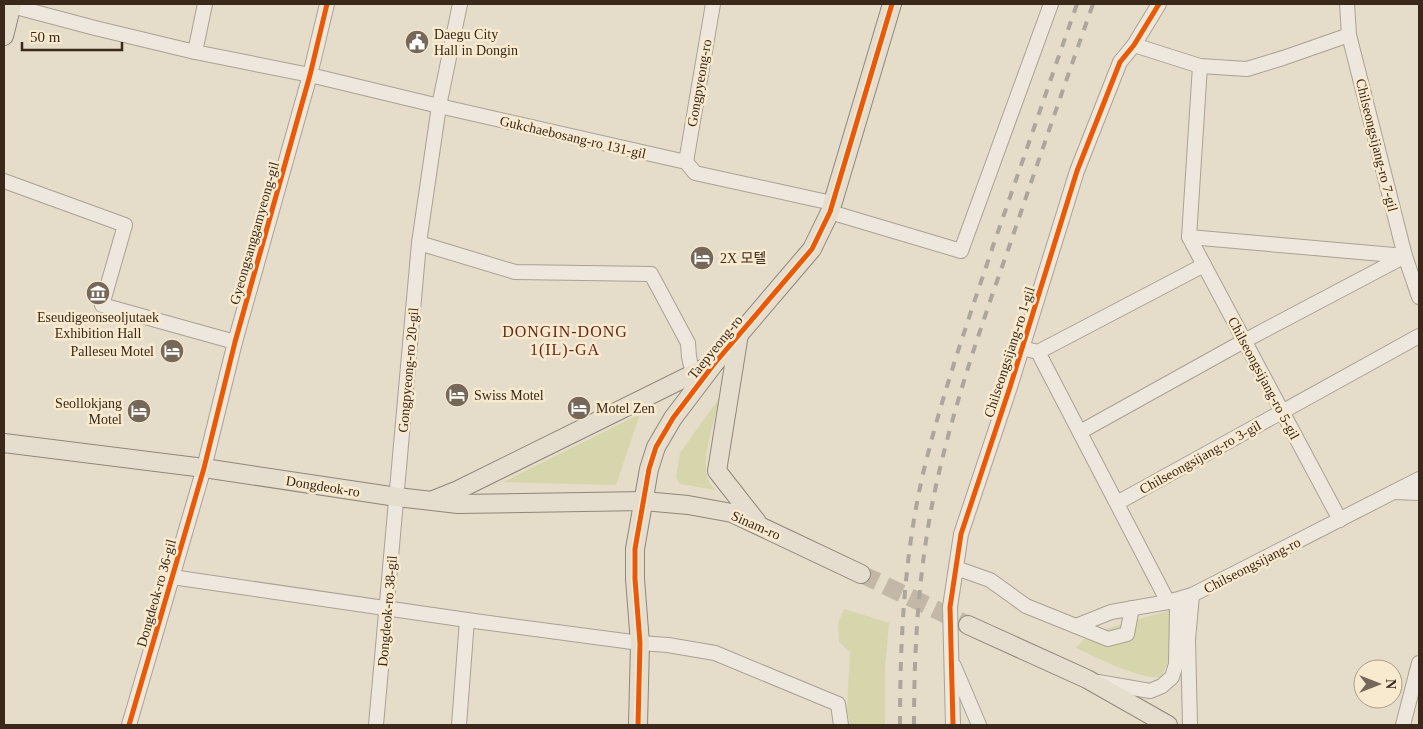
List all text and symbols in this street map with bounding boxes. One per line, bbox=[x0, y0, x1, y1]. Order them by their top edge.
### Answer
scale bar bbox=[22, 20, 122, 52]
place label: Daegu City Hall in Dongin bbox=[434, 27, 518, 58]
text: 50 m bbox=[30, 29, 61, 45]
public building icon: Daegu City Hall in Dongin bbox=[404, 29, 430, 55]
street label: Gongpyeong-ro bbox=[684, 38, 715, 128]
street label: Chilseongsijang-ro 7-gil bbox=[1353, 77, 1400, 213]
street label: Gukchaebosang-ro 131-gil bbox=[498, 113, 648, 162]
street label: Gyeongsanggamyeong-gil bbox=[227, 160, 282, 306]
hotel icon: 2X 모텔 bbox=[689, 245, 715, 271]
place label: 2X 모텔 bbox=[720, 251, 766, 266]
museum icon: Eseudigeonseoljutaek Exhibition Hall bbox=[85, 280, 111, 306]
street label: Chilseongsijang-ro 1-gil bbox=[981, 285, 1038, 419]
street label: Gongpyeong-ro 20-gil bbox=[396, 307, 421, 433]
place label: Eseudigeonseoljutaek Exhibition Hall bbox=[37, 310, 159, 341]
street label: Taepyeong-ro bbox=[685, 312, 746, 382]
street label: Chilseongsijang-ro 5-gil bbox=[1225, 314, 1302, 442]
district label: DONGIN-DONG 1(IL)-GA bbox=[502, 323, 628, 359]
hotel icon: Palleseu Motel bbox=[159, 338, 185, 364]
place label: Palleseu Motel bbox=[70, 344, 154, 359]
hotel icon: Swiss Motel bbox=[444, 382, 470, 408]
place label: Swiss Motel bbox=[474, 388, 544, 403]
hotel icon: Motel Zen bbox=[566, 395, 592, 421]
place label: Seollokjang Motel bbox=[55, 396, 122, 427]
hotel icon: Seollokjang Motel bbox=[126, 398, 152, 424]
place label: Motel Zen bbox=[596, 401, 655, 416]
street label: Chilseongsijang-ro 3-gil bbox=[1137, 418, 1264, 497]
street label: Dongdeok-ro bbox=[285, 473, 361, 500]
street label: Sinam-ro bbox=[729, 508, 783, 543]
street label: Chilseongsijang-ro bbox=[1201, 535, 1303, 596]
street label: Dongdeok-ro 36-gil bbox=[134, 537, 179, 649]
street label: Dongdeok-ro 38-gil bbox=[375, 555, 400, 667]
north arrow bbox=[1353, 659, 1403, 709]
text: N bbox=[1383, 679, 1398, 689]

